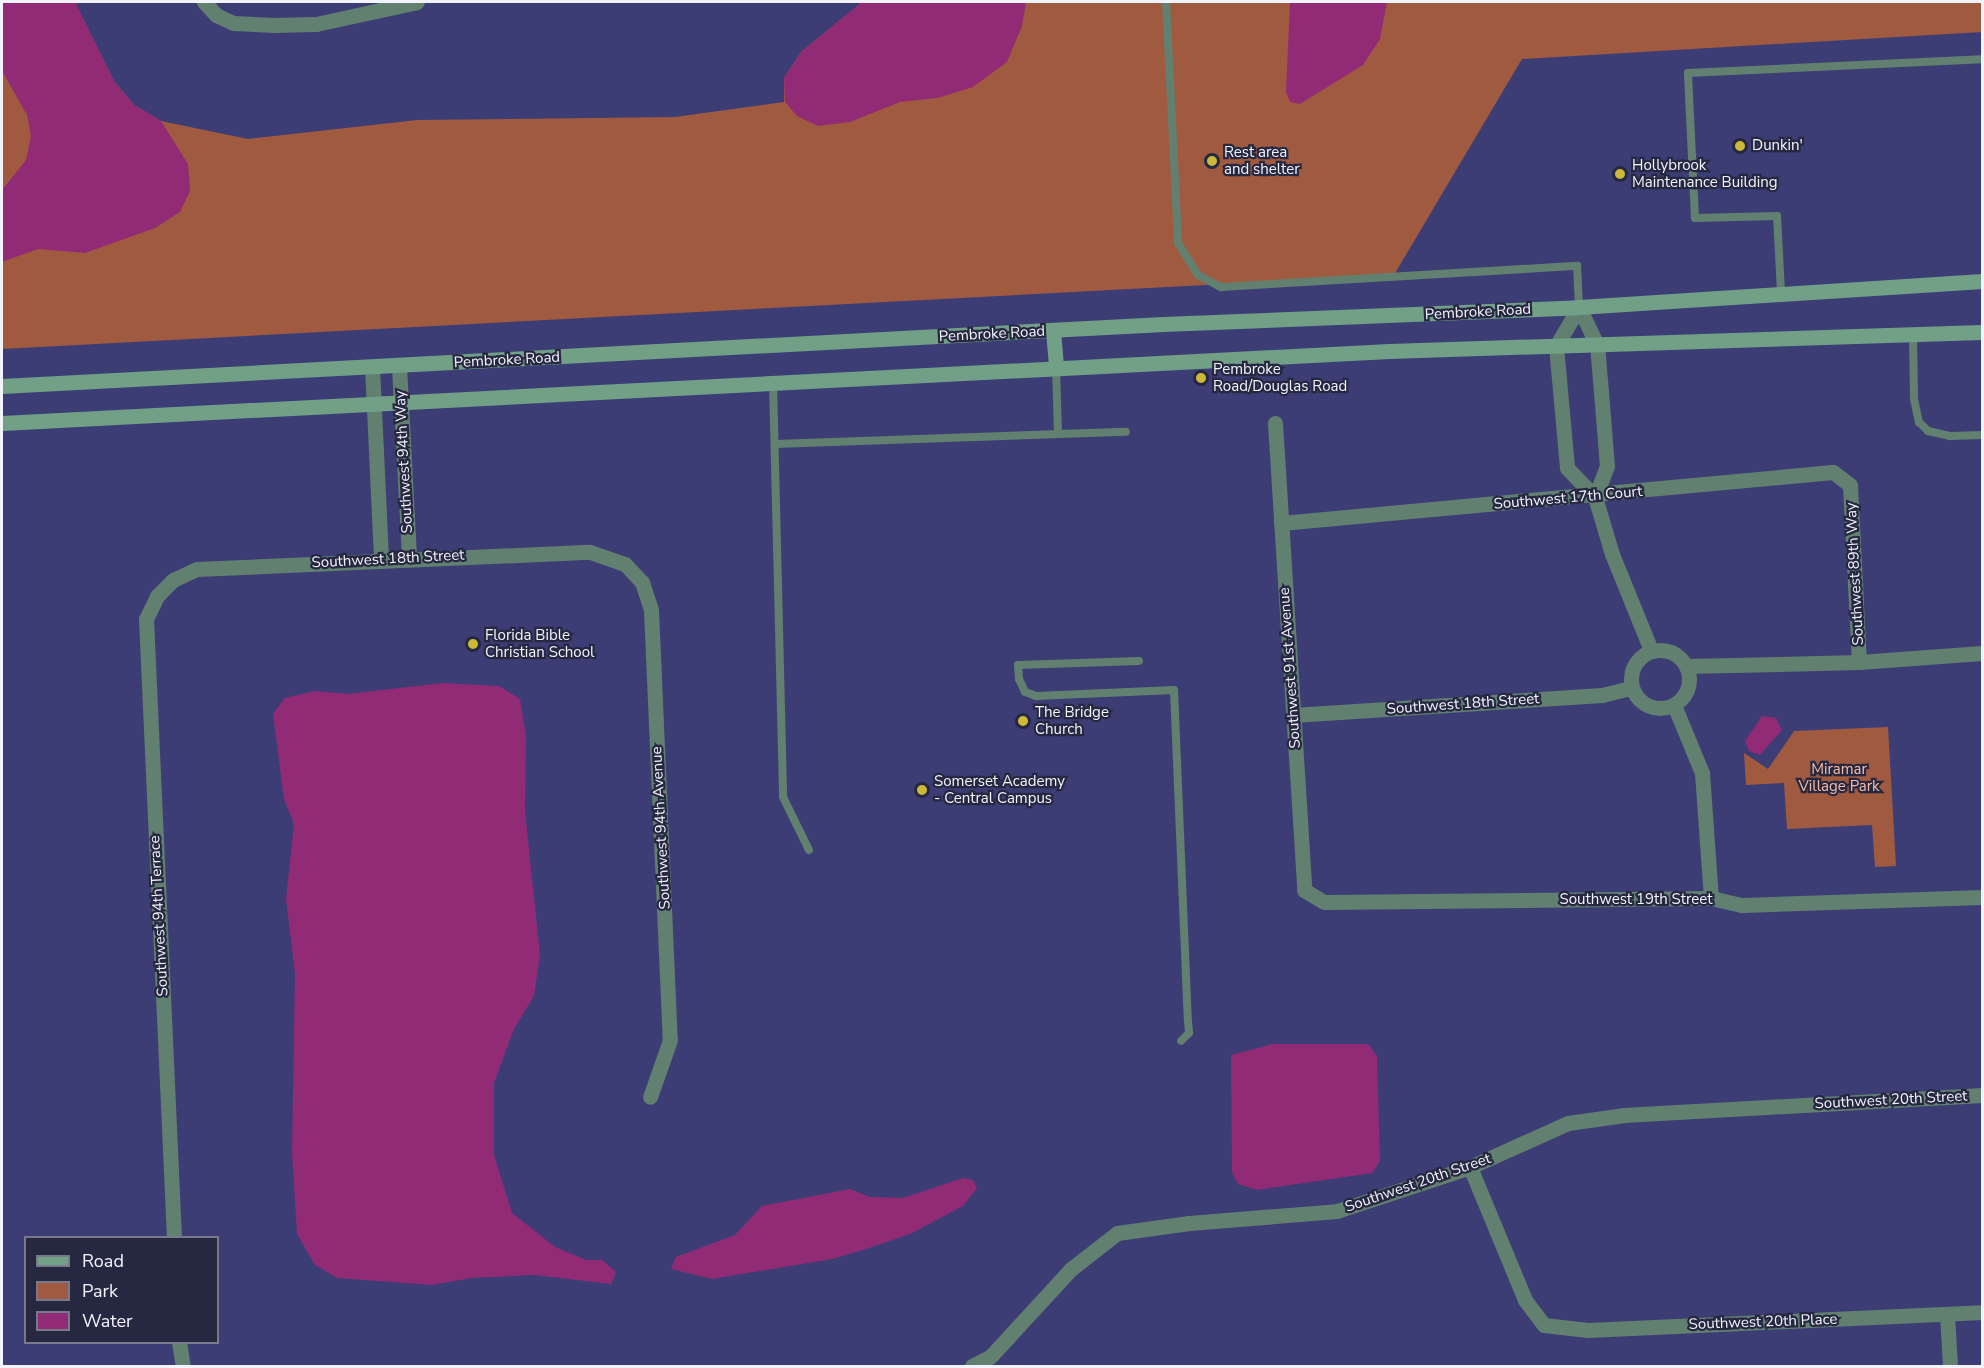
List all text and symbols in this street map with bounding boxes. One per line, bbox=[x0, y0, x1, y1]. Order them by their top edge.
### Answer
place label: Dunkin' bbox=[1752, 137, 1803, 155]
marker: Dunkin' bbox=[1733, 139, 1747, 153]
place label: Rest area and shelter bbox=[1224, 143, 1300, 178]
marker: Rest area and shelter bbox=[1205, 154, 1219, 168]
place label: Hollybrook Maintenance Building bbox=[1632, 156, 1777, 191]
marker: Hollybrook Maintenance Building bbox=[1613, 167, 1627, 181]
street label: Pembroke Road bbox=[1424, 300, 1532, 324]
street label: Pembroke Road bbox=[938, 322, 1046, 346]
street label: Pembroke Road bbox=[453, 348, 561, 372]
place label: Pembroke Road/Douglas Road bbox=[1213, 360, 1347, 395]
marker: Pembroke Road/Douglas Road bbox=[1194, 371, 1208, 385]
street label: Southwest 94th Way bbox=[391, 390, 417, 534]
street label: Southwest 17th Court bbox=[1493, 483, 1643, 513]
street label: Southwest 89th Way bbox=[1842, 502, 1868, 646]
street label: Southwest 18th Street bbox=[311, 546, 465, 572]
street label: Southwest 91st Avenue bbox=[1275, 587, 1305, 749]
place label: Florida Bible Christian School bbox=[485, 626, 594, 661]
marker: Florida Bible Christian School bbox=[466, 637, 480, 651]
street label: Southwest 18th Street bbox=[1386, 690, 1540, 718]
place label: The Bridge Church bbox=[1035, 703, 1109, 738]
marker: The Bridge Church bbox=[1016, 714, 1030, 728]
street label: Southwest 94th Avenue bbox=[648, 746, 674, 910]
park label: Miramar Village Park bbox=[1798, 760, 1880, 795]
place label: Somerset Academy - Central Campus bbox=[934, 772, 1065, 807]
marker: Somerset Academy - Central Campus bbox=[915, 783, 929, 797]
street label: Southwest 94th Terrace bbox=[146, 835, 172, 997]
street label: Southwest 19th Street bbox=[1560, 891, 1712, 909]
street label: Southwest 20th Street bbox=[1814, 1087, 1968, 1113]
street label: Southwest 20th Street bbox=[1343, 1150, 1493, 1216]
legend bbox=[24, 1236, 219, 1344]
text: Road bbox=[82, 1249, 124, 1273]
text: Park bbox=[82, 1279, 118, 1303]
text: Water bbox=[82, 1309, 133, 1333]
street label: Southwest 20th Place bbox=[1688, 1310, 1838, 1334]

